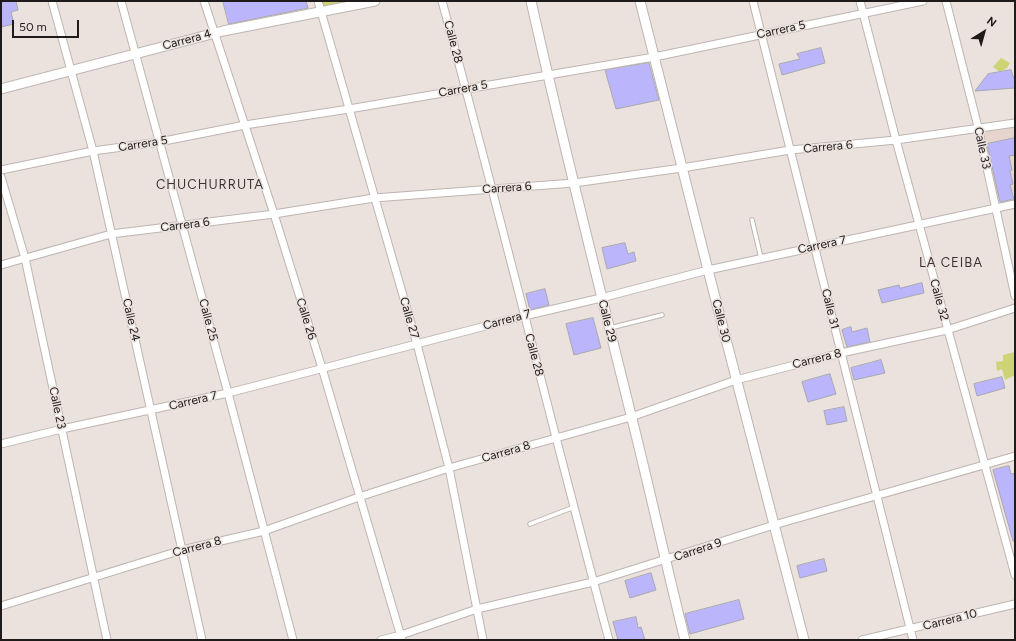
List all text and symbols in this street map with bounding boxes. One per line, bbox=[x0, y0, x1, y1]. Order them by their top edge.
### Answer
scale bar bbox=[14, 12, 81, 38]
north arrow bbox=[964, 12, 1004, 52]
text: N bbox=[984, 14, 999, 30]
street label: Carrera 5 bbox=[755, 18, 807, 42]
street label: Calle 28 bbox=[440, 19, 466, 65]
text: 50 m bbox=[19, 20, 47, 34]
street label: Carrera 4 bbox=[161, 27, 213, 53]
street label: Carrera 5 bbox=[437, 78, 489, 100]
street label: Calle 33 bbox=[971, 126, 993, 170]
street label: Carrera 5 bbox=[117, 133, 169, 155]
street label: Carrera 6 bbox=[803, 138, 853, 156]
district label: CHUCHURRUTA bbox=[156, 177, 264, 193]
street label: Carrera 6 bbox=[482, 179, 532, 197]
street label: Carrera 6 bbox=[160, 215, 210, 235]
street label: Carrera 7 bbox=[797, 233, 847, 257]
district label: LA CEIBA bbox=[919, 255, 983, 271]
street label: Calle 32 bbox=[927, 277, 951, 323]
street label: Calle 31 bbox=[818, 287, 842, 331]
street label: Calle 27 bbox=[396, 295, 422, 341]
street label: Calle 26 bbox=[293, 296, 319, 342]
street label: Calle 24 bbox=[119, 297, 143, 343]
street label: Calle 25 bbox=[195, 297, 221, 343]
street label: Calle 29 bbox=[595, 298, 619, 344]
street label: Calle 30 bbox=[709, 298, 733, 344]
street label: Carrera 7 bbox=[481, 307, 533, 333]
street label: Calle 28 bbox=[521, 332, 547, 378]
street label: Carrera 8 bbox=[791, 346, 843, 372]
street label: Calle 23 bbox=[46, 386, 68, 430]
street label: Carrera 7 bbox=[167, 388, 219, 414]
street label: Carrera 8 bbox=[480, 438, 532, 466]
street label: Carrera 8 bbox=[171, 534, 223, 560]
street label: Carrera 9 bbox=[672, 536, 724, 564]
street label: Carrera 10 bbox=[921, 606, 979, 634]

